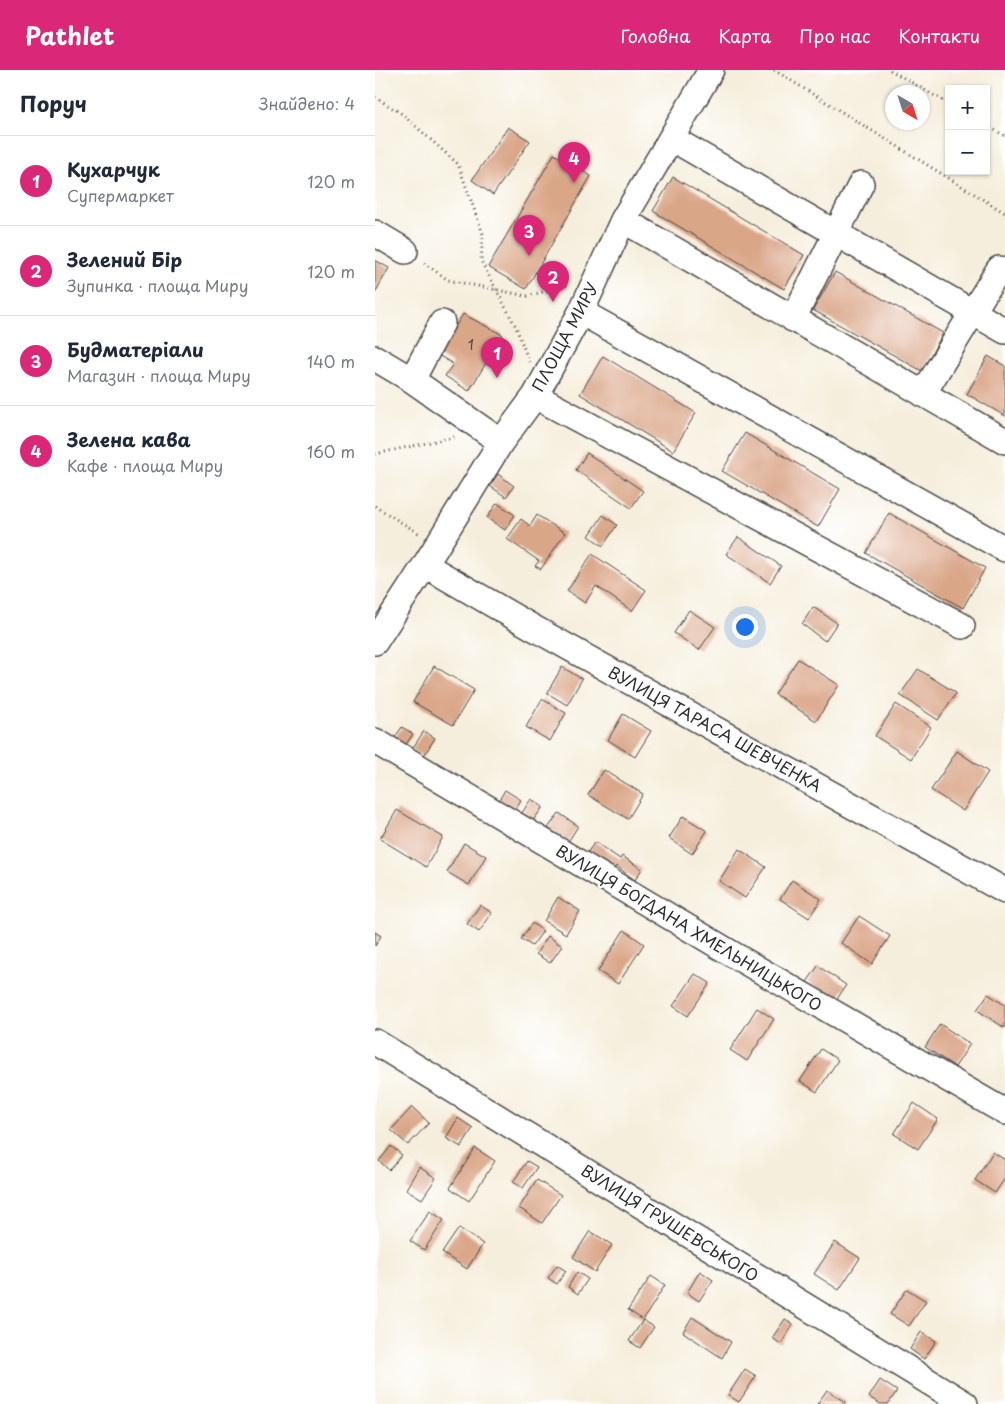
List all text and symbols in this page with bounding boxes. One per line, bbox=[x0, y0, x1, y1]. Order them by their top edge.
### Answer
text: Pathlet bbox=[25, 17, 115, 53]
text: Головна bbox=[620, 22, 690, 49]
text: Карта bbox=[718, 22, 771, 49]
text: Про нас bbox=[799, 22, 871, 49]
text: Контакти bbox=[899, 22, 980, 49]
north arrow bbox=[885, 85, 930, 130]
map controls bbox=[945, 85, 990, 175]
button: + bbox=[945, 85, 990, 130]
text: Поруч bbox=[20, 87, 87, 119]
text: Знайдено: 4 bbox=[259, 91, 355, 115]
button: − bbox=[945, 130, 990, 175]
pin: 4 bbox=[558, 142, 590, 183]
text: Кухарчук bbox=[67, 155, 160, 183]
text: 1 bbox=[32, 169, 40, 193]
text: 120 m bbox=[308, 169, 355, 193]
text: Супермаркет bbox=[67, 183, 174, 207]
pin: 3 bbox=[513, 215, 545, 256]
text: Зелений Бір bbox=[67, 245, 182, 273]
text: 2 bbox=[30, 259, 42, 283]
text: 120 m bbox=[308, 259, 355, 283]
pin: 2 bbox=[537, 261, 569, 302]
text: Зупинка · площа Миру bbox=[67, 273, 248, 297]
street label: ПЛОЩА МИРУ bbox=[525, 278, 603, 395]
house number: 1 bbox=[468, 334, 474, 355]
text: Будматеріали bbox=[67, 335, 204, 363]
pin: 1 bbox=[481, 337, 513, 378]
text: 3 bbox=[31, 349, 41, 373]
text: 140 m bbox=[307, 349, 355, 373]
text: Магазин · площа Миру bbox=[67, 363, 251, 387]
text: Зелена кава bbox=[67, 425, 191, 453]
text: 4 bbox=[31, 439, 41, 463]
text: 160 m bbox=[307, 439, 355, 463]
text: Кафе · площа Миру bbox=[67, 453, 223, 477]
your location bbox=[732, 614, 758, 640]
street label: ВУЛИЦЯ ТАРАСА ШЕВЧЕНКА bbox=[604, 659, 827, 797]
street label: ВУЛИЦЯ БОГДАНА ХМЕЛЬНИЦЬКОГО bbox=[552, 838, 827, 1016]
street label: ВУЛИЦЯ ГРУШЕВСЬКОГО bbox=[577, 1158, 764, 1287]

